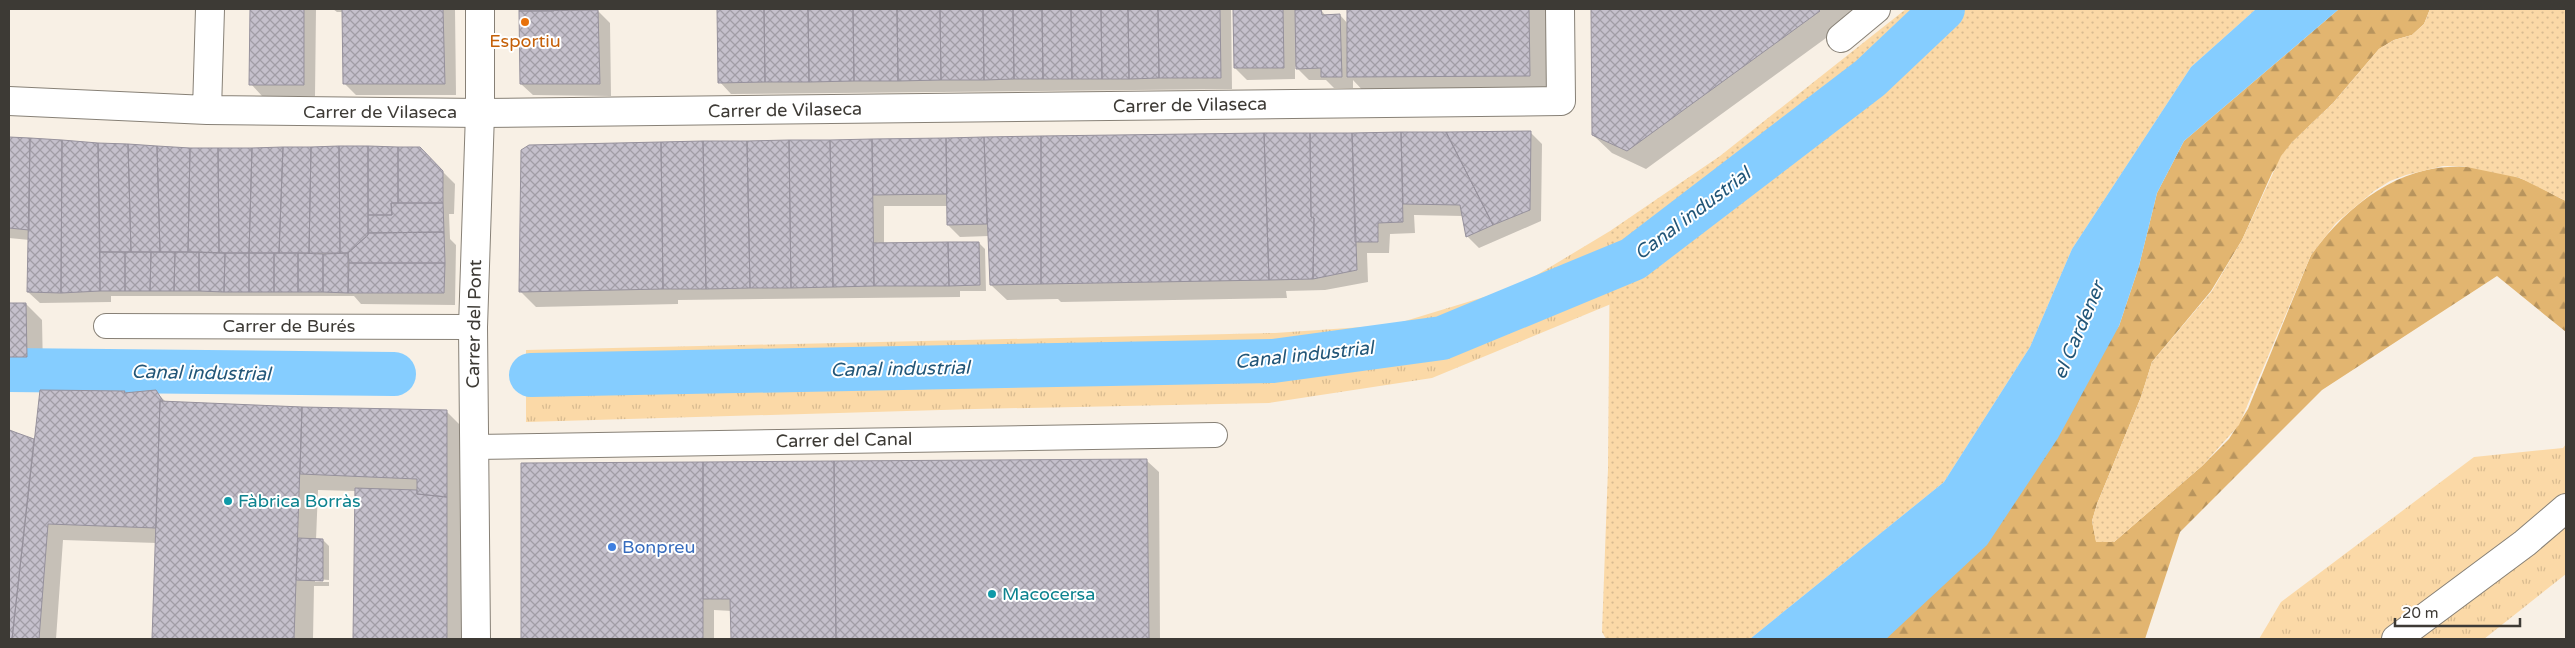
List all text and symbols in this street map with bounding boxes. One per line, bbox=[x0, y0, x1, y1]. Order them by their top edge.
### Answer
marker: Esportiu bbox=[519, 16, 531, 28]
place label: Esportiu bbox=[489, 30, 561, 52]
street label: Carrer de Vilaseca bbox=[1113, 93, 1267, 117]
street label: Carrer de Vilaseca bbox=[708, 98, 862, 122]
street label: Carrer de Vilaseca bbox=[303, 101, 457, 123]
water label: Canal industrial bbox=[1630, 162, 1757, 265]
street label: Carrer del Pont bbox=[462, 259, 486, 389]
water label: el Cardener bbox=[2049, 276, 2110, 382]
street label: Carrer de Burés bbox=[223, 315, 355, 337]
water label: Canal industrial bbox=[1234, 337, 1377, 373]
water label: Canal industrial bbox=[830, 357, 972, 381]
water label: Canal industrial bbox=[131, 361, 273, 385]
street label: Carrer del Canal bbox=[775, 428, 913, 452]
place label: Fàbrica Borràs bbox=[238, 490, 361, 512]
marker: Fàbrica Borràs bbox=[222, 495, 234, 507]
place label: Bonpreu bbox=[622, 536, 695, 558]
marker: Bonpreu bbox=[606, 541, 618, 553]
place label: Macocersa bbox=[1002, 583, 1095, 605]
marker: Macocersa bbox=[986, 588, 998, 600]
scale bar bbox=[2395, 596, 2520, 628]
text: 20 m bbox=[2402, 604, 2439, 622]

